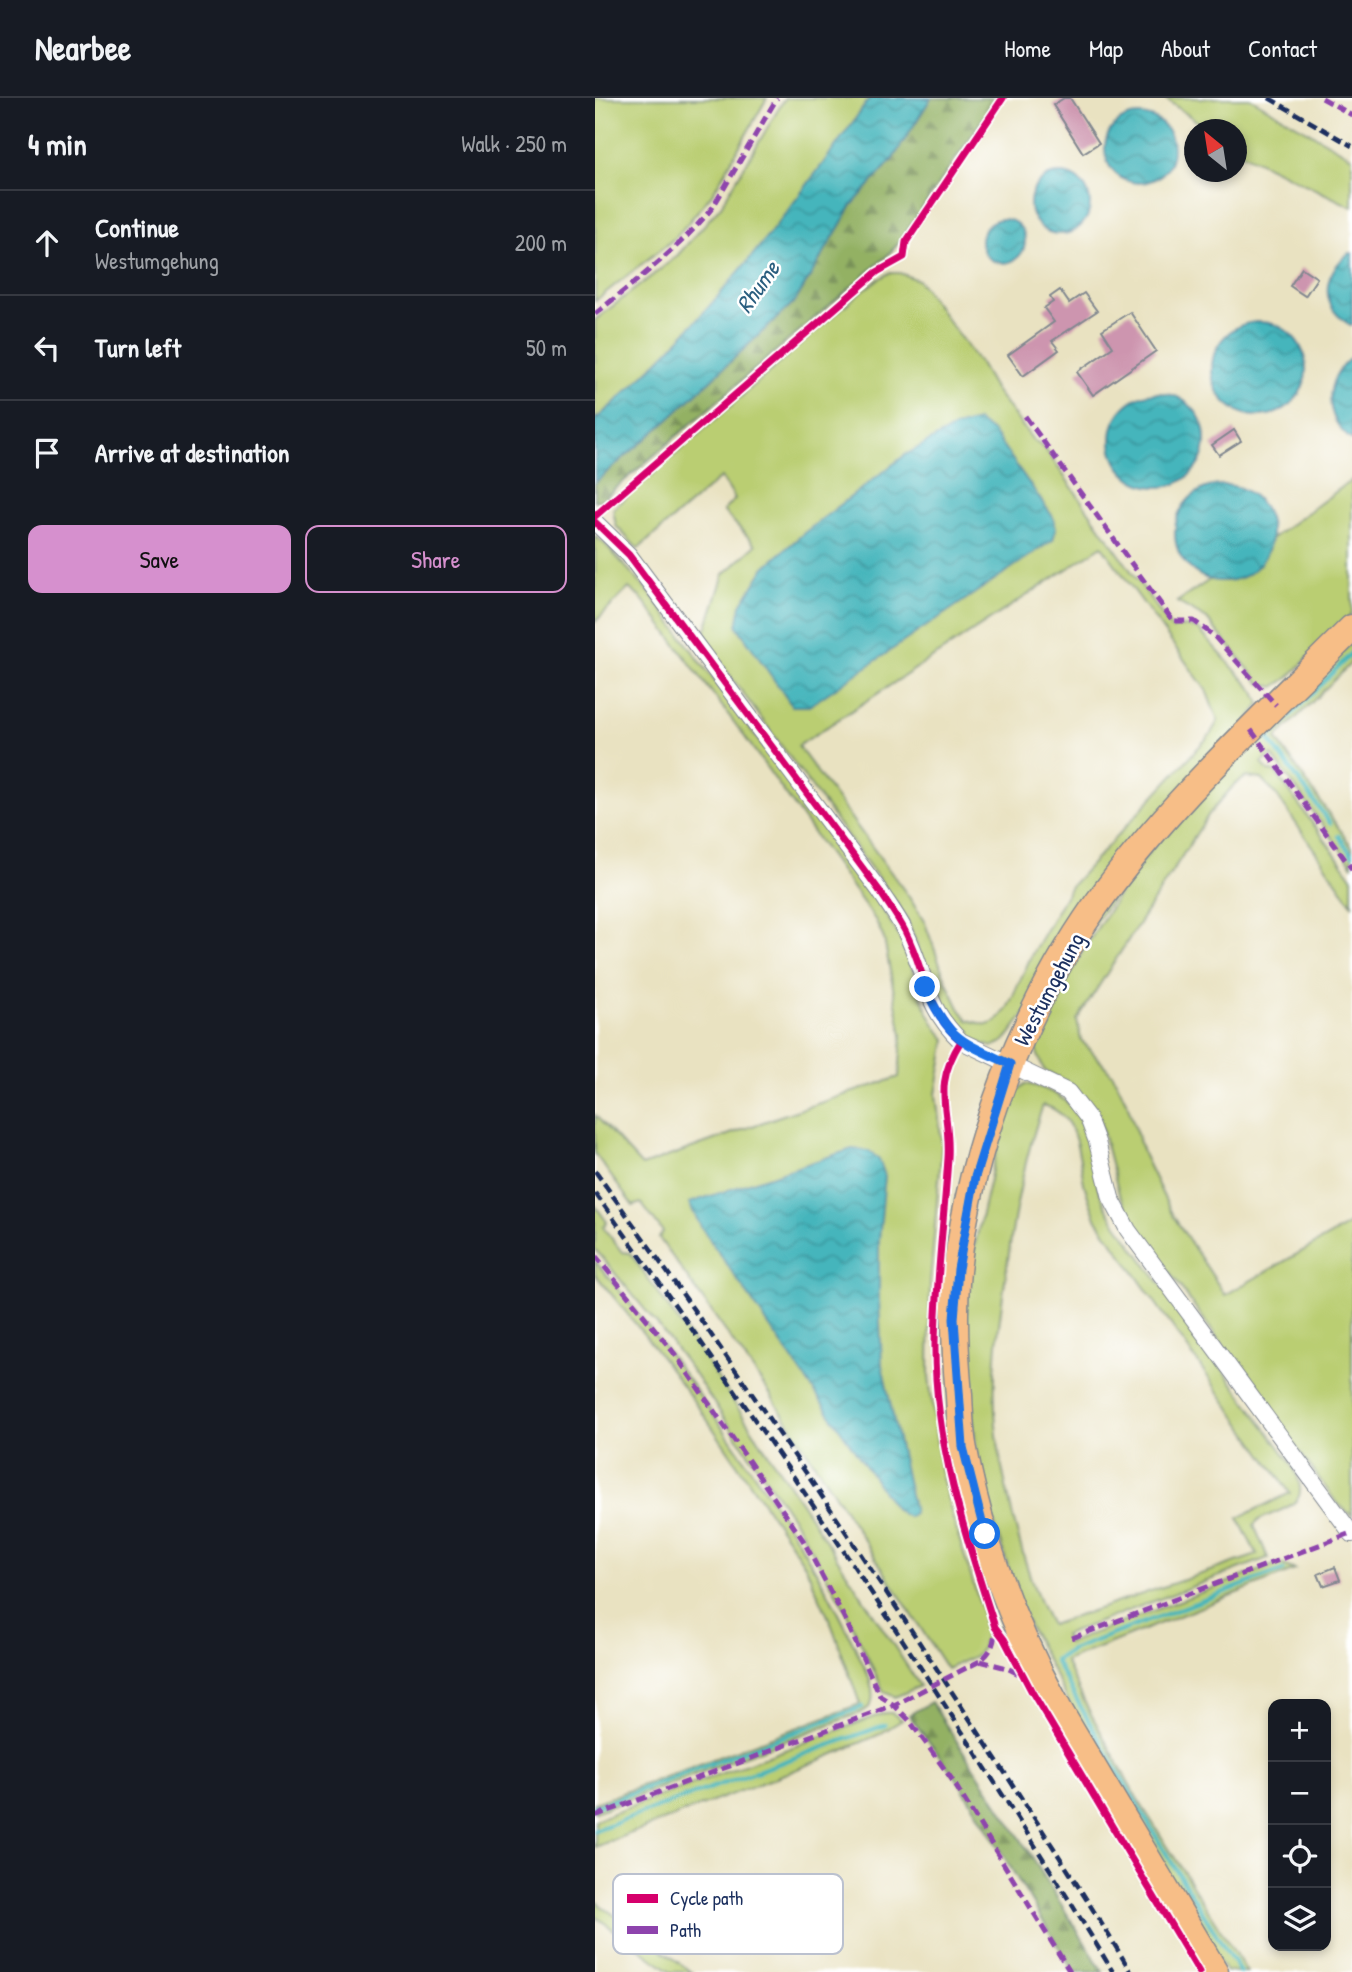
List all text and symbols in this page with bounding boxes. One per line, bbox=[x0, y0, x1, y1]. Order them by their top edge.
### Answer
text: Nearbee bbox=[35, 26, 131, 70]
text: Home bbox=[1004, 32, 1051, 64]
text: Map bbox=[1089, 32, 1123, 64]
text: About bbox=[1161, 32, 1210, 64]
text: Contact bbox=[1248, 32, 1317, 64]
north arrow bbox=[1184, 119, 1247, 182]
text: 4 min bbox=[28, 124, 87, 164]
text: Walk · 250 m bbox=[461, 128, 567, 159]
text: Continue bbox=[95, 210, 179, 245]
icon: ahead bbox=[28, 224, 66, 262]
text: 200 m bbox=[515, 227, 567, 258]
text: Westumgehung bbox=[95, 245, 219, 276]
water label: Rhume bbox=[728, 253, 787, 319]
icon: left bbox=[28, 329, 66, 367]
text: Turn left bbox=[95, 330, 181, 365]
text: 50 m bbox=[526, 332, 567, 363]
icon: arrive bbox=[28, 434, 66, 472]
text: Arrive at destination bbox=[95, 435, 290, 470]
button: Save bbox=[28, 525, 291, 593]
button: Share bbox=[305, 525, 567, 593]
street label: Westumgehung bbox=[1006, 927, 1091, 1051]
route end bbox=[909, 971, 940, 1002]
route start bbox=[969, 1518, 1000, 1549]
map controls bbox=[1268, 1699, 1331, 1951]
button: + bbox=[1268, 1699, 1331, 1762]
button: − bbox=[1268, 1762, 1331, 1825]
button: locate bbox=[1268, 1825, 1331, 1888]
legend bbox=[613, 1874, 843, 1954]
text: Cycle path bbox=[670, 1885, 743, 1911]
button: layers bbox=[1268, 1888, 1331, 1951]
text: Path bbox=[670, 1917, 701, 1943]

